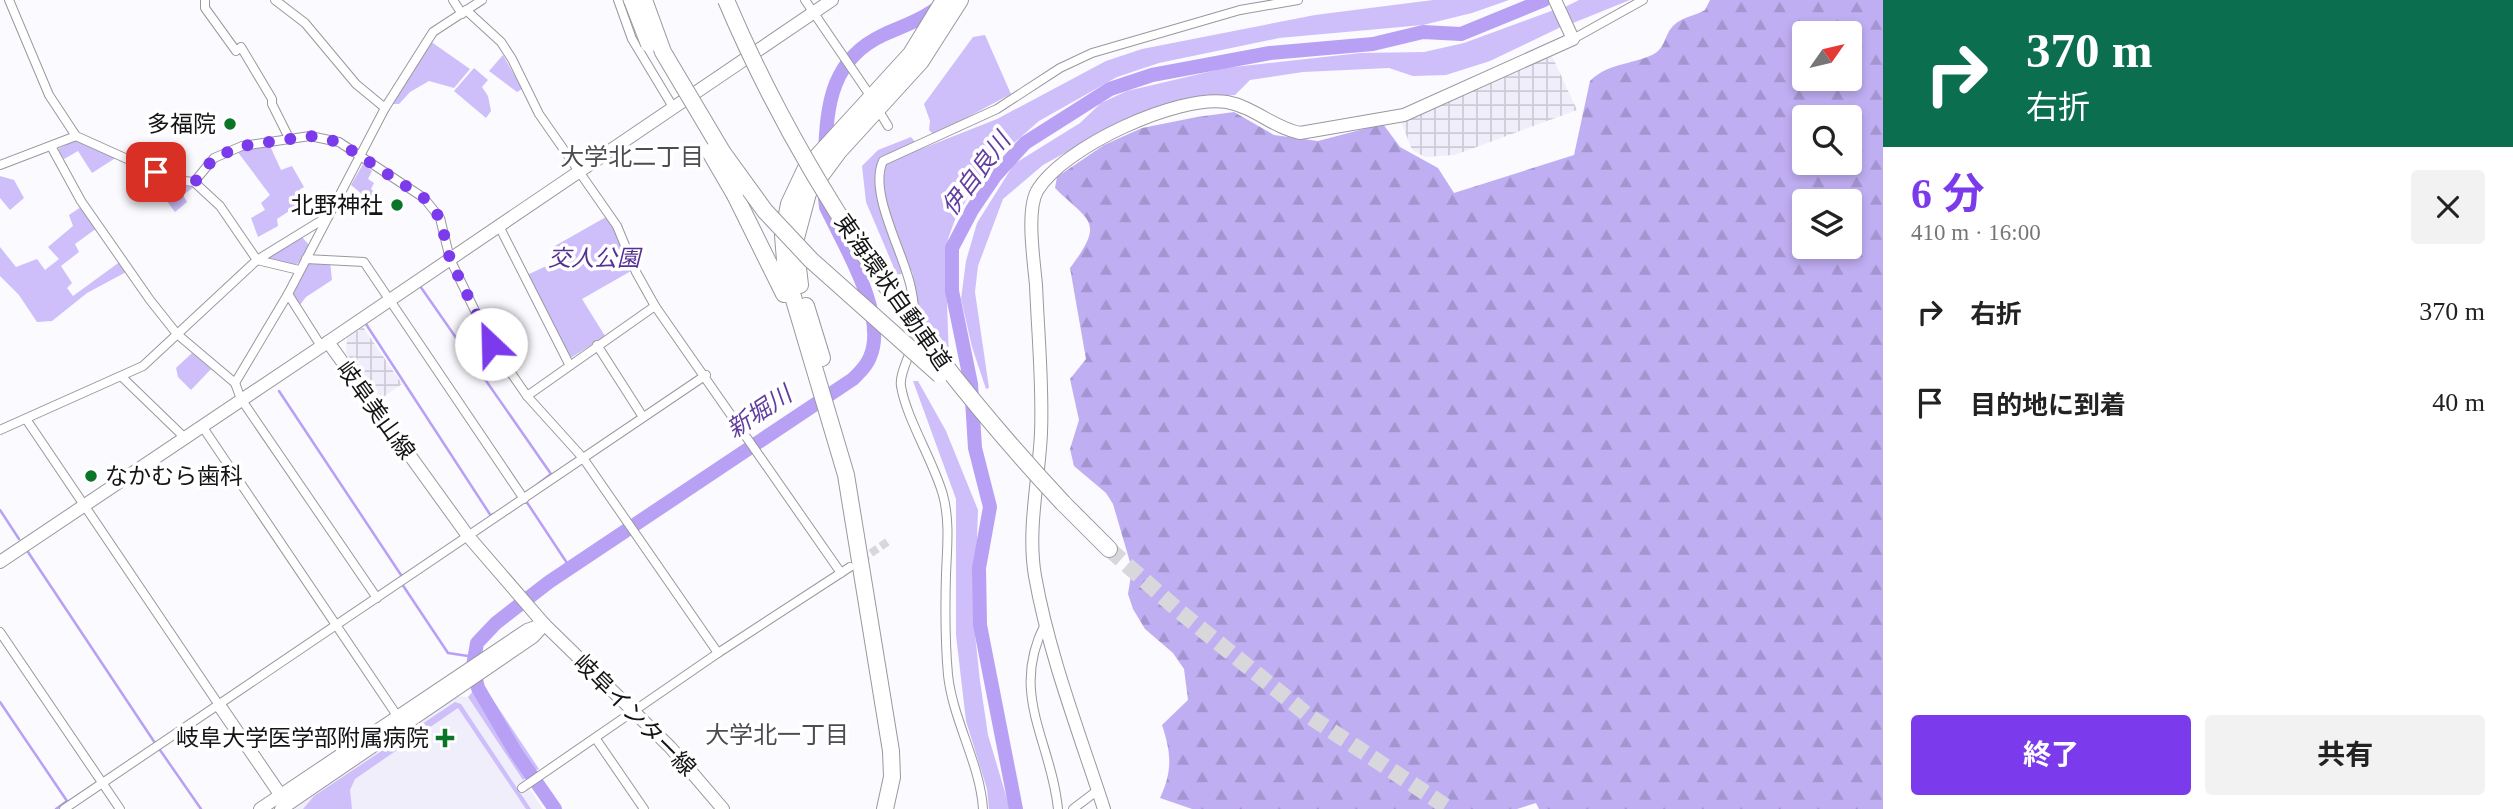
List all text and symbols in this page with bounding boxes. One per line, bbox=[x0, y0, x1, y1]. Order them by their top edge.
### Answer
north arrow bbox=[1792, 21, 1862, 91]
map controls bbox=[1792, 21, 1862, 259]
text: 370 m bbox=[2026, 23, 2153, 78]
icon: right bbox=[1911, 28, 2002, 119]
text: 右折 bbox=[2026, 89, 2090, 125]
button: search bbox=[1792, 105, 1862, 175]
place label: 多福院 bbox=[147, 112, 216, 137]
marker: 多福院 bbox=[222, 116, 238, 132]
water label: 伊自良川 bbox=[937, 125, 1017, 220]
pin bbox=[126, 142, 186, 202]
district label: 大学北二丁目 bbox=[560, 144, 704, 170]
icon: arrive bbox=[137, 153, 175, 191]
button: close bbox=[2411, 170, 2485, 244]
text: 6 分 bbox=[1911, 171, 1985, 217]
button: layers bbox=[1792, 189, 1862, 259]
place label: 北野神社 bbox=[291, 193, 383, 218]
marker: 北野神社 bbox=[389, 197, 405, 213]
street label: 東海環状自動車道 bbox=[830, 210, 956, 375]
text: 410 m · 16:00 bbox=[1911, 220, 2041, 245]
park label: 交人公園 bbox=[548, 246, 643, 271]
icon: right bbox=[1911, 293, 1949, 331]
text: 370 m bbox=[2419, 297, 2485, 326]
text: 右折 bbox=[1970, 300, 2022, 329]
position arrow bbox=[454, 307, 528, 381]
street label: 岐阜美山線 bbox=[332, 356, 420, 464]
water label: 新堀川 bbox=[722, 379, 799, 443]
icon: arrive bbox=[1911, 384, 1949, 422]
text: 40 m bbox=[2432, 388, 2485, 417]
text: 目的地に到着 bbox=[1970, 391, 2126, 420]
place label: なかむら歯科 bbox=[105, 464, 243, 489]
marker: なかむら歯科 bbox=[83, 468, 99, 484]
street label: 岐阜インター線 bbox=[569, 650, 700, 781]
button: 終了 bbox=[1911, 715, 2191, 795]
button: 共有 bbox=[2205, 715, 2485, 795]
district label: 大学北一丁目 bbox=[705, 722, 849, 748]
place label: 岐阜大学医学部附属病院 bbox=[176, 726, 429, 751]
marker: 岐阜大学医学部附属病院 bbox=[435, 728, 455, 748]

